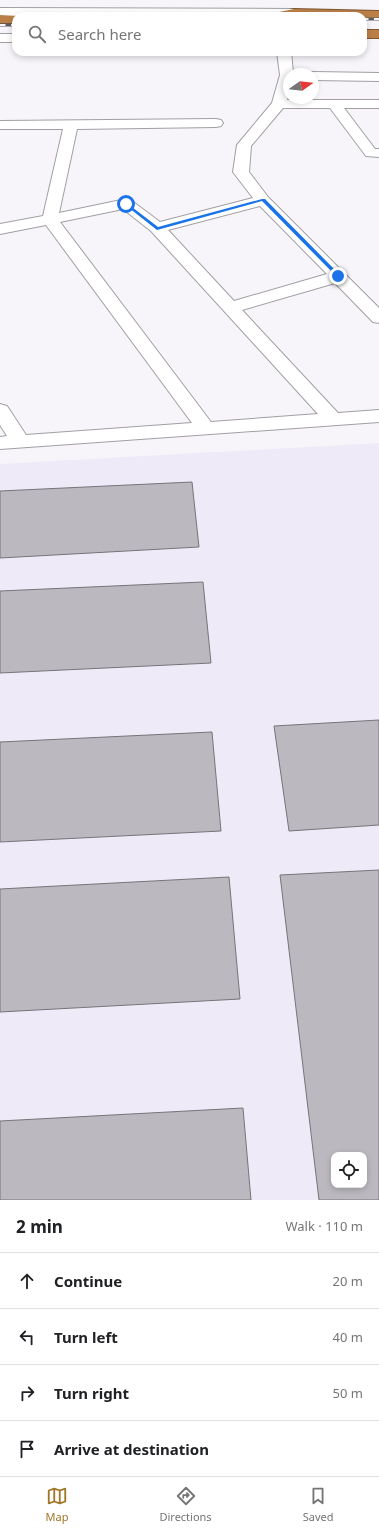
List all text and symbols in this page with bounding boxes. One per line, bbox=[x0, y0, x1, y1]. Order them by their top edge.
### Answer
search box bbox=[12, 12, 367, 56]
icon: search bbox=[26, 23, 48, 45]
text: Search here bbox=[58, 24, 141, 44]
north arrow bbox=[283, 68, 319, 104]
route start bbox=[117, 195, 135, 213]
route end bbox=[329, 267, 347, 285]
map controls bbox=[331, 1152, 367, 1188]
button: locate bbox=[331, 1152, 367, 1188]
text: 2 min bbox=[16, 1215, 63, 1238]
text: Walk · 110 m bbox=[285, 1217, 363, 1235]
icon: ahead bbox=[16, 1270, 38, 1292]
text: Continue bbox=[54, 1271, 122, 1291]
text: 20 m bbox=[333, 1272, 363, 1290]
icon: left bbox=[16, 1326, 38, 1348]
text: Turn left bbox=[54, 1327, 118, 1347]
text: 40 m bbox=[333, 1328, 363, 1346]
icon: right bbox=[16, 1382, 38, 1404]
text: Turn right bbox=[54, 1383, 129, 1403]
text: 50 m bbox=[333, 1384, 363, 1402]
icon: arrive bbox=[16, 1438, 38, 1460]
text: Arrive at destination bbox=[54, 1439, 209, 1459]
tab: Map bbox=[46, 1485, 68, 1524]
tab: Directions bbox=[159, 1485, 212, 1524]
tab: Saved bbox=[303, 1485, 333, 1524]

